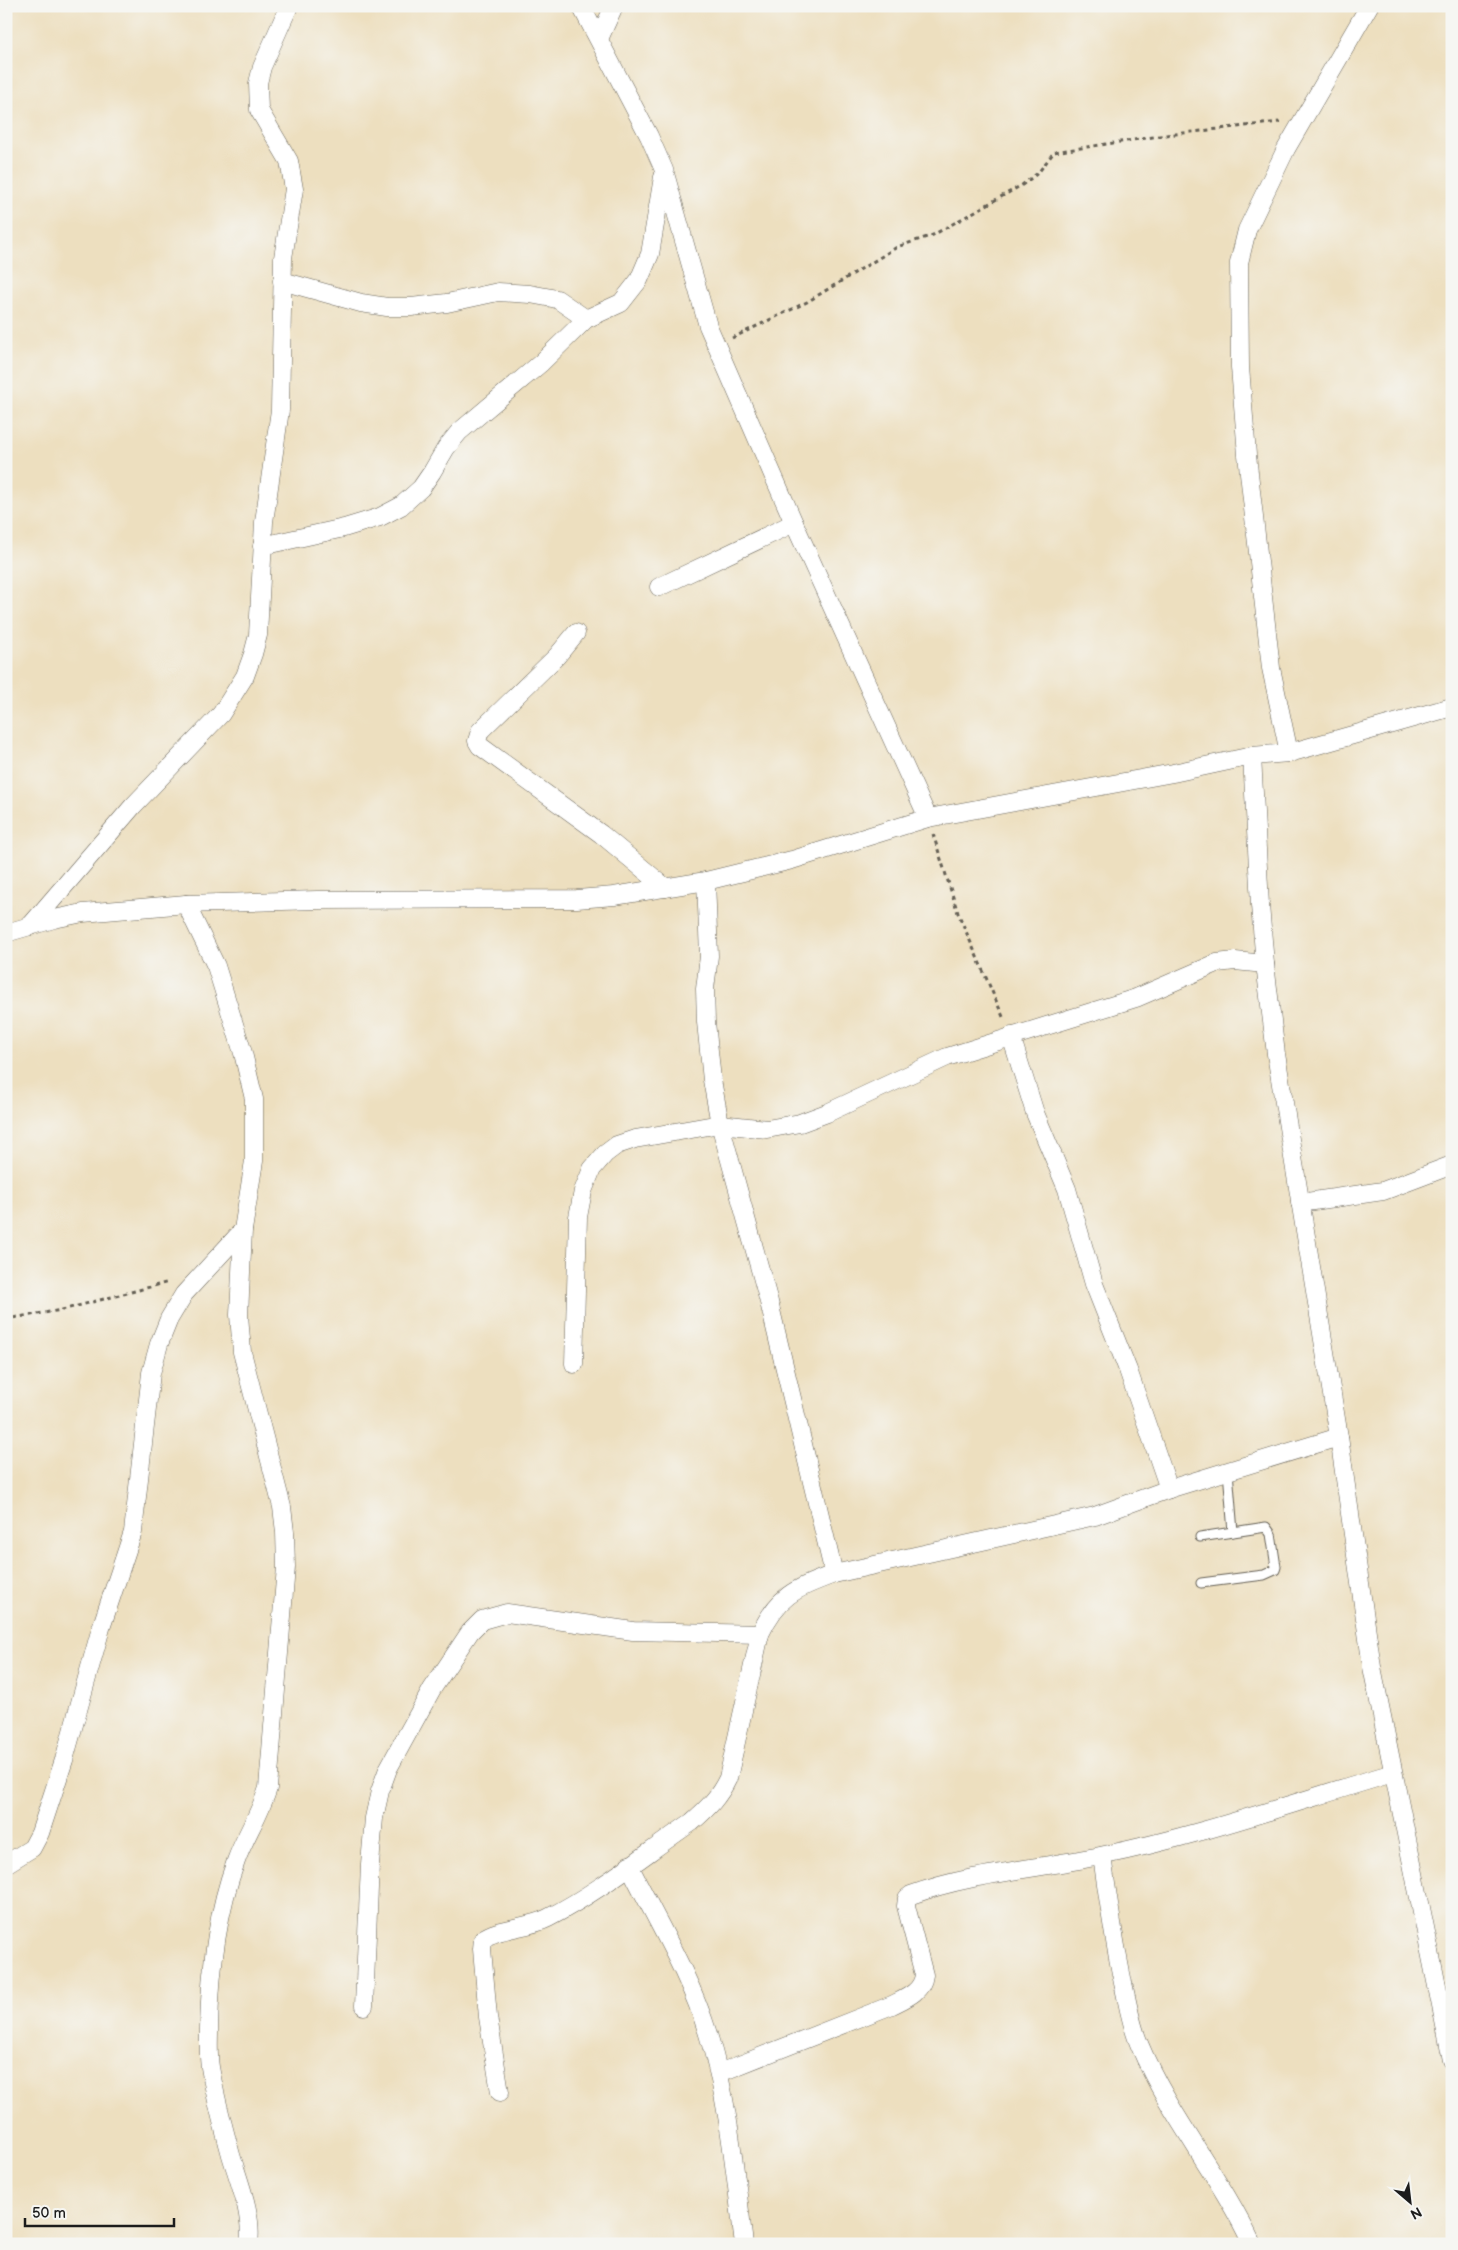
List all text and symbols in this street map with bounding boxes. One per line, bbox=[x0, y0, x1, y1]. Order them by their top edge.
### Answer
north arrow bbox=[1386, 2178, 1436, 2228]
scale bar bbox=[25, 2195, 174, 2227]
text: N bbox=[1407, 2203, 1425, 2223]
text: 50 m bbox=[32, 2204, 66, 2223]

